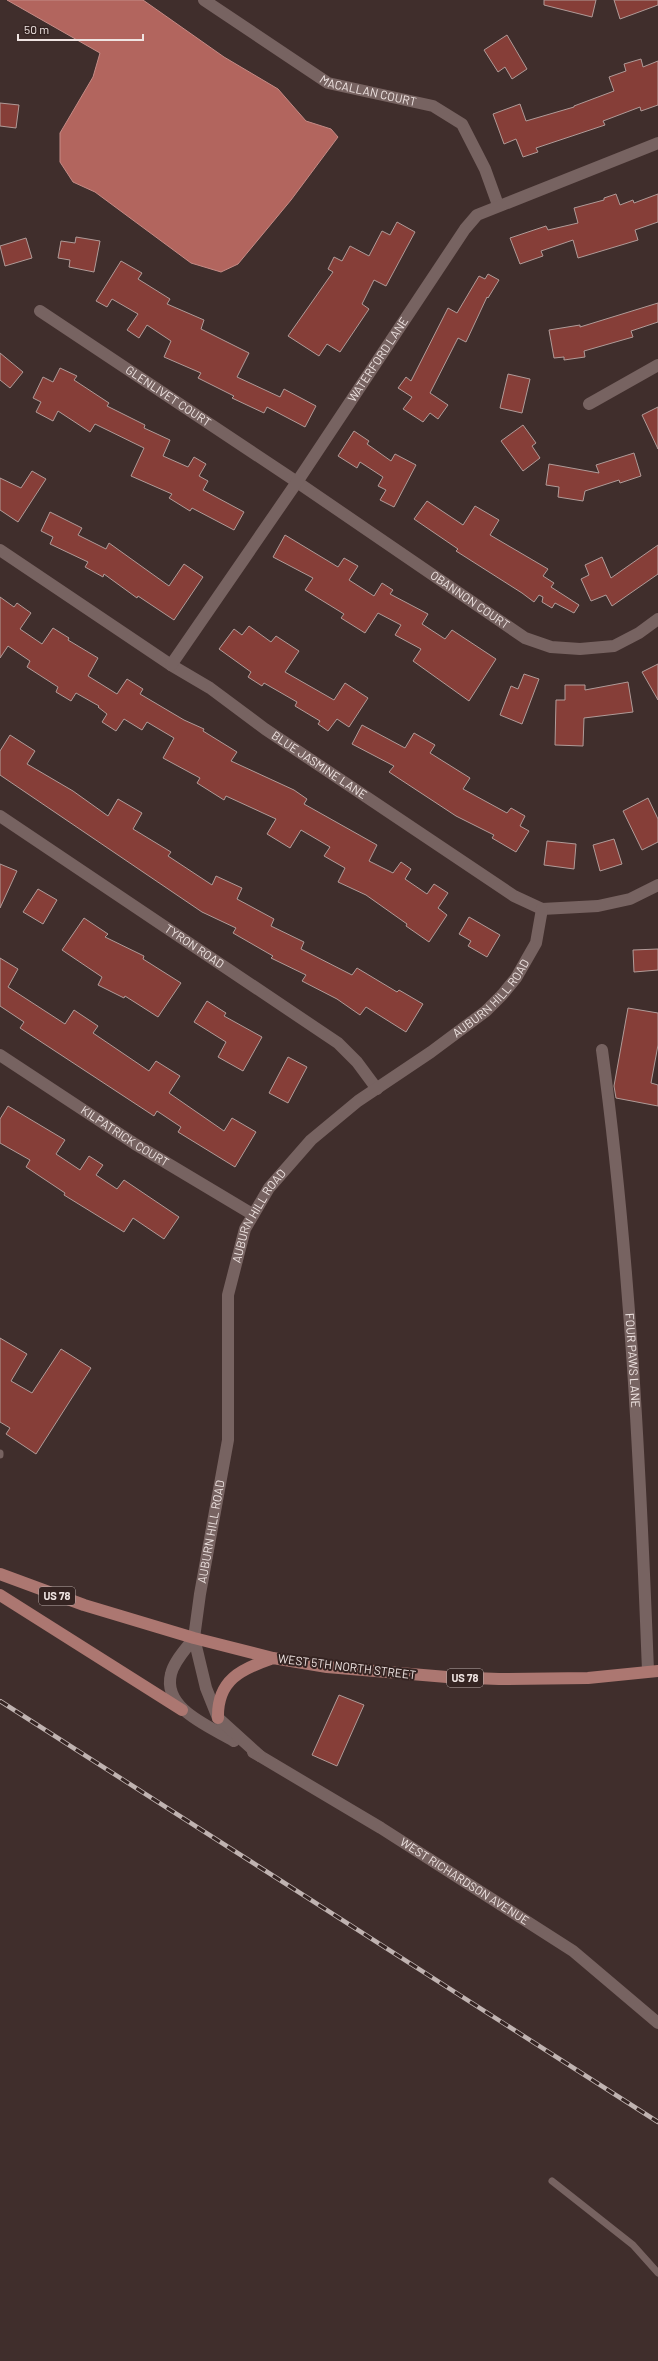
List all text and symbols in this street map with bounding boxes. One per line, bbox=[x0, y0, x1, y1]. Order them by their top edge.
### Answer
scale bar bbox=[18, 16, 143, 42]
text: 50 m bbox=[24, 22, 49, 36]
street label: MACALLAN COURT bbox=[317, 72, 418, 108]
street label: WATERFORD LANE bbox=[344, 314, 411, 404]
street label: GLENLIVET COURT bbox=[123, 362, 214, 429]
street label: OBANNON COURT bbox=[428, 567, 513, 631]
street label: BLUE JASMINE LANE bbox=[269, 727, 370, 801]
street label: TYRON ROAD bbox=[162, 921, 227, 971]
street label: AUBURN HILL ROAD bbox=[449, 956, 531, 1040]
street label: KILPATRICK COURT bbox=[79, 1102, 172, 1169]
street label: AUBURN HILL ROAD bbox=[229, 1166, 288, 1264]
street label: FOUR PAWS LANE bbox=[623, 1312, 644, 1408]
street label: AUBURN HILL ROAD bbox=[194, 1479, 227, 1584]
road number: US 78 bbox=[39, 1587, 75, 1605]
street label: WEST 5TH NORTH STREET bbox=[277, 1651, 417, 1681]
road number: US 78 bbox=[447, 1669, 483, 1687]
street label: WEST RICHARDSON AVENUE bbox=[398, 1834, 532, 1927]

